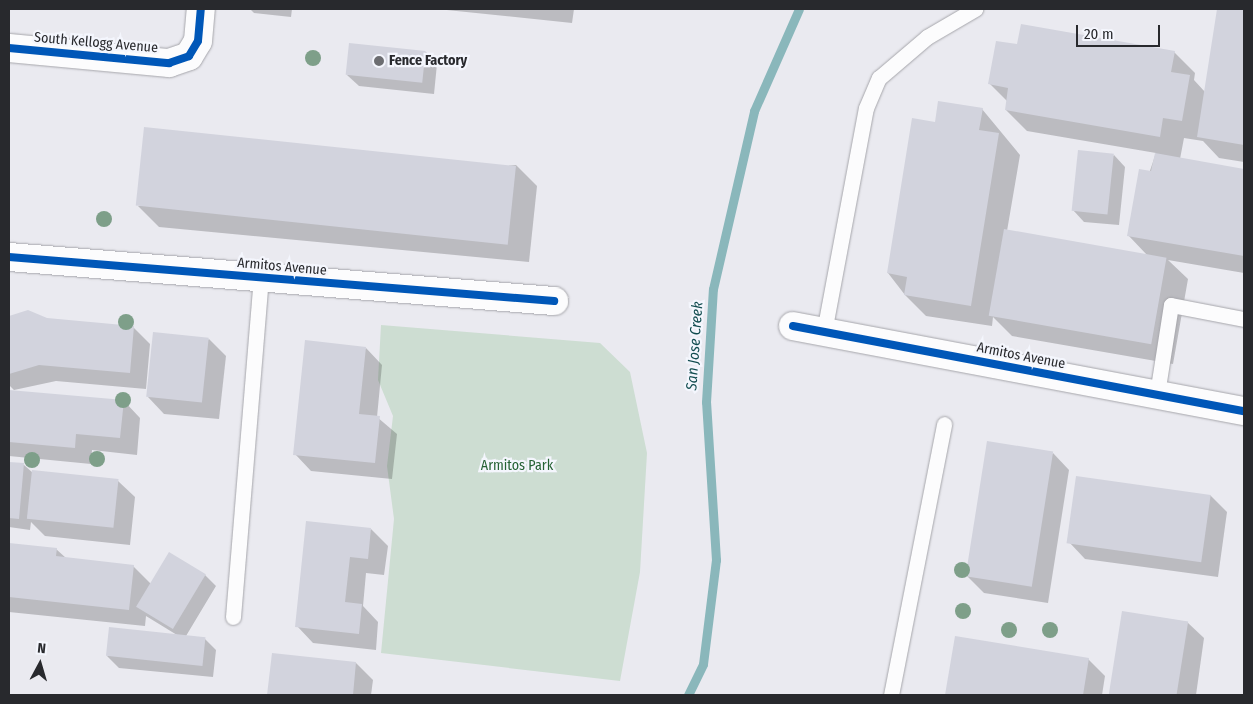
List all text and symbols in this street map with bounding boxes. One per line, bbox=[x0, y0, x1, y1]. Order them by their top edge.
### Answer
scale bar bbox=[1078, 15, 1162, 47]
text: 20 m bbox=[1084, 25, 1114, 43]
street label: South Kellogg Avenue bbox=[33, 29, 159, 57]
place label: Fence Factory bbox=[389, 53, 467, 69]
marker: Fence Factory bbox=[373, 55, 385, 67]
street label: Armitos Avenue bbox=[237, 255, 327, 279]
water label: San Jose Creek bbox=[683, 301, 707, 391]
street label: Armitos Avenue bbox=[975, 339, 1067, 373]
park label: Armitos Park bbox=[481, 458, 553, 474]
north arrow bbox=[15, 639, 65, 689]
text: N bbox=[37, 640, 47, 657]

